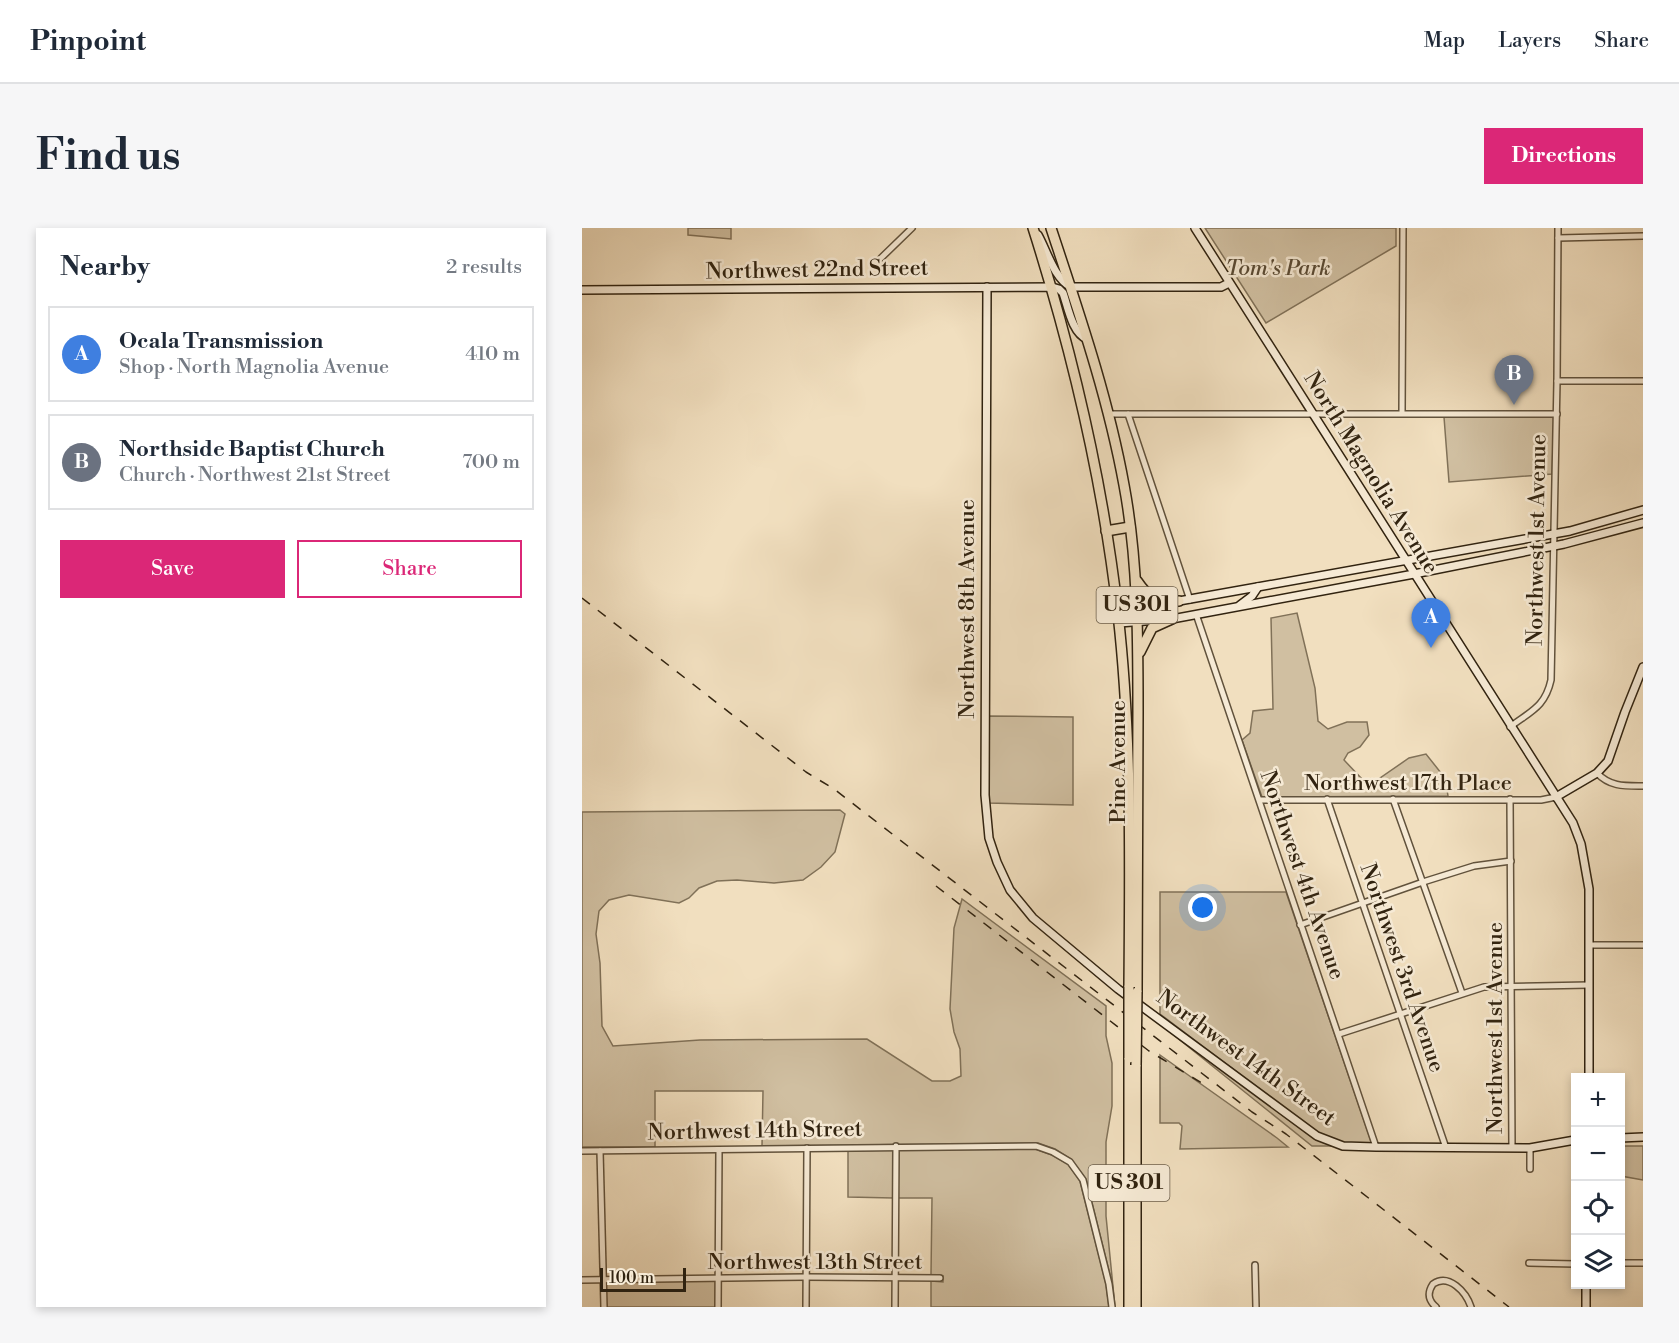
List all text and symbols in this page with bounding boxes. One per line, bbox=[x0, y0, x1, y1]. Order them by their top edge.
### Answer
text: Pinpoint bbox=[30, 24, 146, 59]
text: Map bbox=[1424, 28, 1465, 54]
text: Layers bbox=[1498, 28, 1561, 54]
text: Share bbox=[1594, 28, 1649, 54]
button: Directions bbox=[1484, 128, 1643, 184]
text: Find us bbox=[36, 130, 180, 183]
text: Nearby bbox=[60, 251, 150, 283]
text: 2 results bbox=[446, 255, 522, 280]
street label: Northwest 22nd Street bbox=[705, 255, 929, 285]
park label: Tom's Park bbox=[1225, 255, 1331, 282]
text: Ocala Transmission bbox=[119, 328, 323, 355]
text: A bbox=[74, 342, 89, 367]
text: 410 m bbox=[465, 342, 520, 367]
text: Shop · North Magnolia Avenue bbox=[119, 355, 389, 380]
pin: B bbox=[1494, 356, 1534, 405]
street label: North Magnolia Avenue bbox=[1298, 367, 1444, 579]
street label: Northwest 1st Avenue bbox=[1522, 434, 1552, 646]
text: Northside Baptist Church bbox=[119, 436, 385, 463]
text: B bbox=[74, 450, 89, 475]
text: 700 m bbox=[462, 450, 520, 475]
text: Church · Northwest 21st Street bbox=[119, 463, 391, 488]
street label: Northwest 8th Avenue bbox=[954, 499, 981, 719]
button: Save bbox=[60, 540, 285, 598]
button: Share bbox=[297, 540, 522, 598]
road number: US 301 bbox=[1096, 587, 1178, 623]
pin: A bbox=[1412, 598, 1450, 648]
street label: Pine Avenue bbox=[1105, 700, 1132, 824]
street label: Northwest 4th Avenue bbox=[1254, 767, 1350, 983]
street label: Northwest 17th Place bbox=[1304, 770, 1512, 797]
street label: Northwest 3rd Avenue bbox=[1354, 860, 1450, 1076]
your location bbox=[1188, 893, 1217, 922]
street label: Northwest 1st Avenue bbox=[1482, 922, 1509, 1134]
street label: Northwest 14th Street bbox=[1151, 984, 1341, 1132]
map controls bbox=[1571, 1073, 1625, 1289]
button: + bbox=[1571, 1073, 1625, 1127]
street label: Northwest 14th Street bbox=[647, 1116, 863, 1146]
button: − bbox=[1571, 1127, 1625, 1181]
road number: US 301 bbox=[1088, 1165, 1170, 1201]
button: locate bbox=[1571, 1181, 1625, 1235]
button: layers bbox=[1571, 1235, 1625, 1289]
street label: Northwest 13th Street bbox=[708, 1249, 923, 1276]
scale bar bbox=[600, 1265, 686, 1292]
text: 100 m bbox=[609, 1268, 654, 1288]

